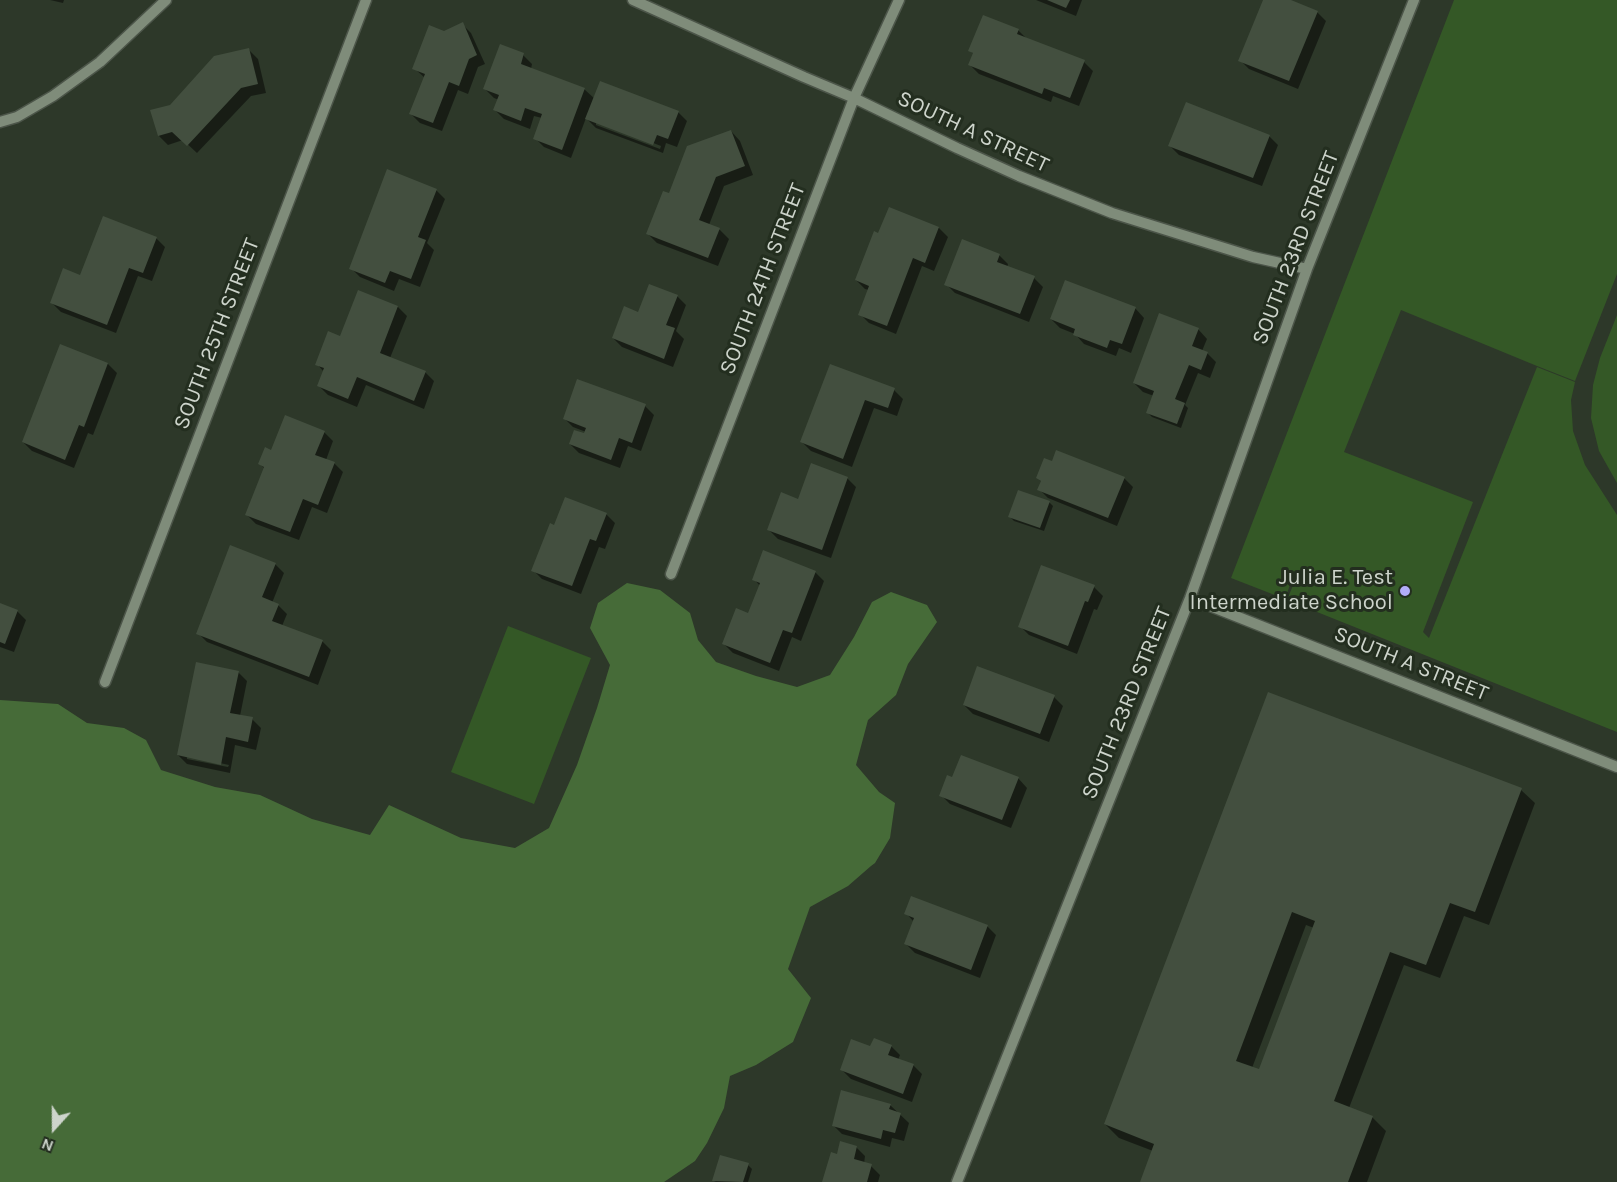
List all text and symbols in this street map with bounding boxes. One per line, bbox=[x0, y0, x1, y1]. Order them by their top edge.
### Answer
street label: SOUTH A STREET bbox=[893, 85, 1053, 179]
street label: SOUTH 23RD STREET bbox=[1247, 147, 1345, 349]
street label: SOUTH 24TH STREET bbox=[714, 180, 812, 378]
street label: SOUTH 25TH STREET bbox=[168, 235, 266, 433]
place label: Julia E. Test Intermediate School bbox=[1190, 565, 1393, 616]
marker: Julia E. Test Intermediate School bbox=[1398, 584, 1412, 598]
street label: SOUTH 23RD STREET bbox=[1076, 603, 1178, 803]
street label: SOUTH A STREET bbox=[1330, 621, 1492, 707]
north arrow bbox=[24, 1098, 84, 1158]
text: N bbox=[39, 1134, 56, 1156]

